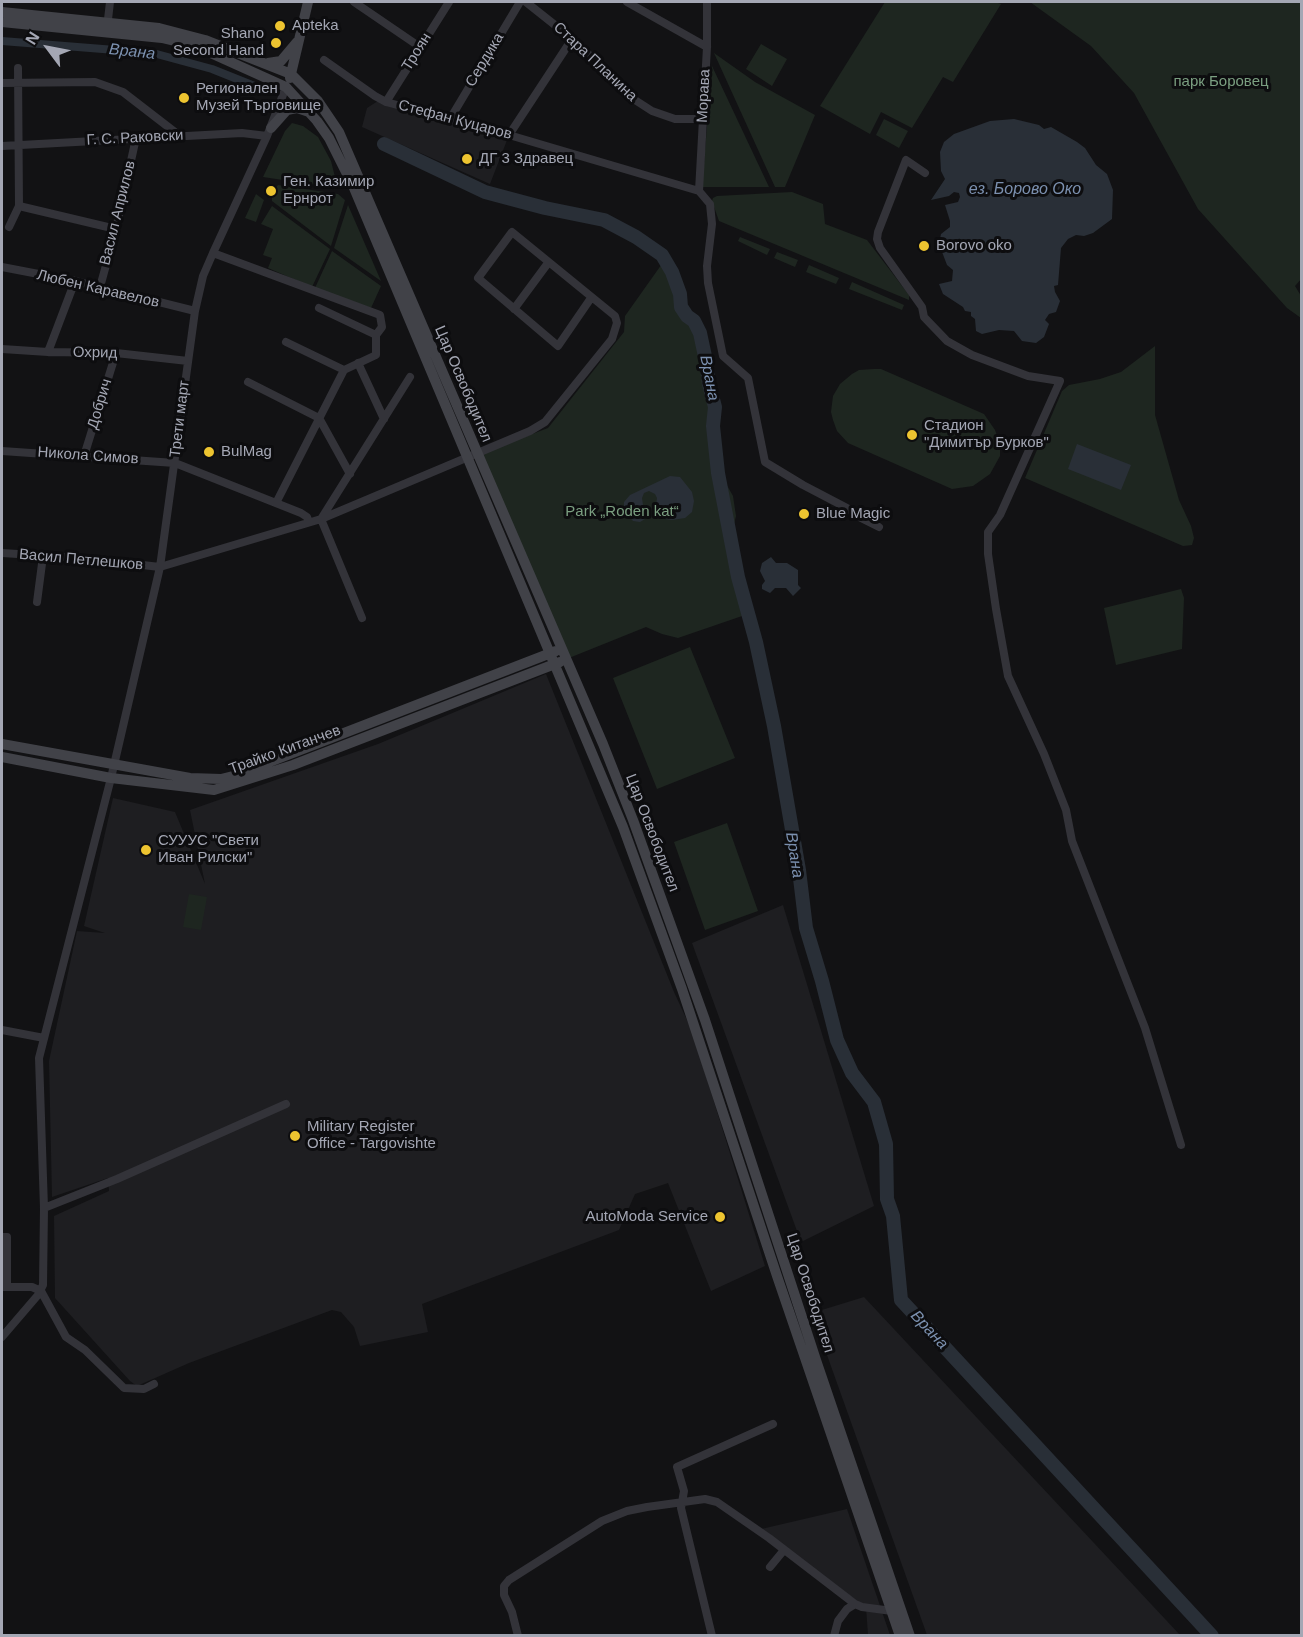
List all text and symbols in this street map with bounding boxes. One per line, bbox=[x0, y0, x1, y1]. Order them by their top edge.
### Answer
place label: Apteka bbox=[292, 17, 339, 35]
north arrow bbox=[18, 18, 78, 78]
marker: Apteka bbox=[273, 19, 287, 33]
street label: Стара Планина bbox=[549, 19, 641, 105]
place label: Shano Second Hand bbox=[173, 25, 264, 60]
text: N bbox=[22, 29, 43, 48]
street label: Троян bbox=[398, 30, 436, 74]
street label: Сердика bbox=[462, 30, 508, 90]
marker: Shano Second Hand bbox=[269, 36, 283, 50]
water label: Врана bbox=[108, 40, 156, 64]
street label: Морава bbox=[694, 69, 714, 123]
park label: парк Боровец bbox=[1173, 73, 1269, 91]
place label: Регионален Музей Търговище bbox=[196, 80, 321, 115]
marker: Регионален Музей Търговище bbox=[177, 91, 191, 105]
street label: Стефан Куцаров bbox=[396, 96, 514, 144]
street label: Г. С. Раковски bbox=[86, 126, 184, 150]
place label: ДГ 3 Здравец bbox=[479, 150, 573, 168]
marker: ДГ 3 Здравец bbox=[460, 152, 474, 166]
street label: Васил Априлов bbox=[96, 159, 140, 267]
place label: Ген. Казимир Ернрот bbox=[283, 173, 374, 208]
water label: ез. Борово Око bbox=[969, 180, 1081, 200]
marker: Ген. Казимир Ернрот bbox=[264, 184, 278, 198]
place label: Borovo oko bbox=[936, 237, 1012, 255]
marker: Borovo oko bbox=[917, 239, 931, 253]
street label: Любен Каравелов bbox=[35, 266, 161, 312]
street label: Цар Освободител bbox=[430, 323, 496, 445]
street label: Охрид bbox=[73, 344, 117, 362]
water label: Врана bbox=[695, 354, 723, 402]
street label: Добрич bbox=[84, 377, 116, 431]
street label: Трети март bbox=[166, 379, 194, 459]
place label: Стадион "Димитър Бурков" bbox=[924, 417, 1049, 452]
marker: Стадион "Димитър Бурков" bbox=[905, 428, 919, 442]
street label: Никола Симов bbox=[37, 443, 139, 469]
place label: BulMag bbox=[221, 443, 272, 461]
marker: BulMag bbox=[202, 445, 216, 459]
park label: Park „Roden kat“ bbox=[565, 503, 679, 521]
place label: Blue Magic bbox=[816, 505, 890, 523]
marker: Blue Magic bbox=[797, 507, 811, 521]
street label: Васил Петлешков bbox=[18, 546, 144, 574]
street label: Трайко Китанчев bbox=[227, 722, 343, 778]
street label: Цар Освободител bbox=[621, 772, 683, 894]
water label: Врана bbox=[781, 831, 807, 879]
place label: СУУУС "Свети Иван Рилски" bbox=[158, 832, 259, 867]
marker: СУУУС "Свети Иван Рилски" bbox=[139, 843, 153, 857]
place label: Military Register Office - Targovishte bbox=[307, 1118, 436, 1153]
marker: Military Register Office - Targovishte bbox=[288, 1129, 302, 1143]
place label: AutoModa Service bbox=[585, 1208, 708, 1226]
marker: AutoModa Service bbox=[713, 1210, 727, 1224]
street label: Цар Освободител bbox=[782, 1231, 838, 1355]
water label: Врана bbox=[906, 1307, 952, 1353]

